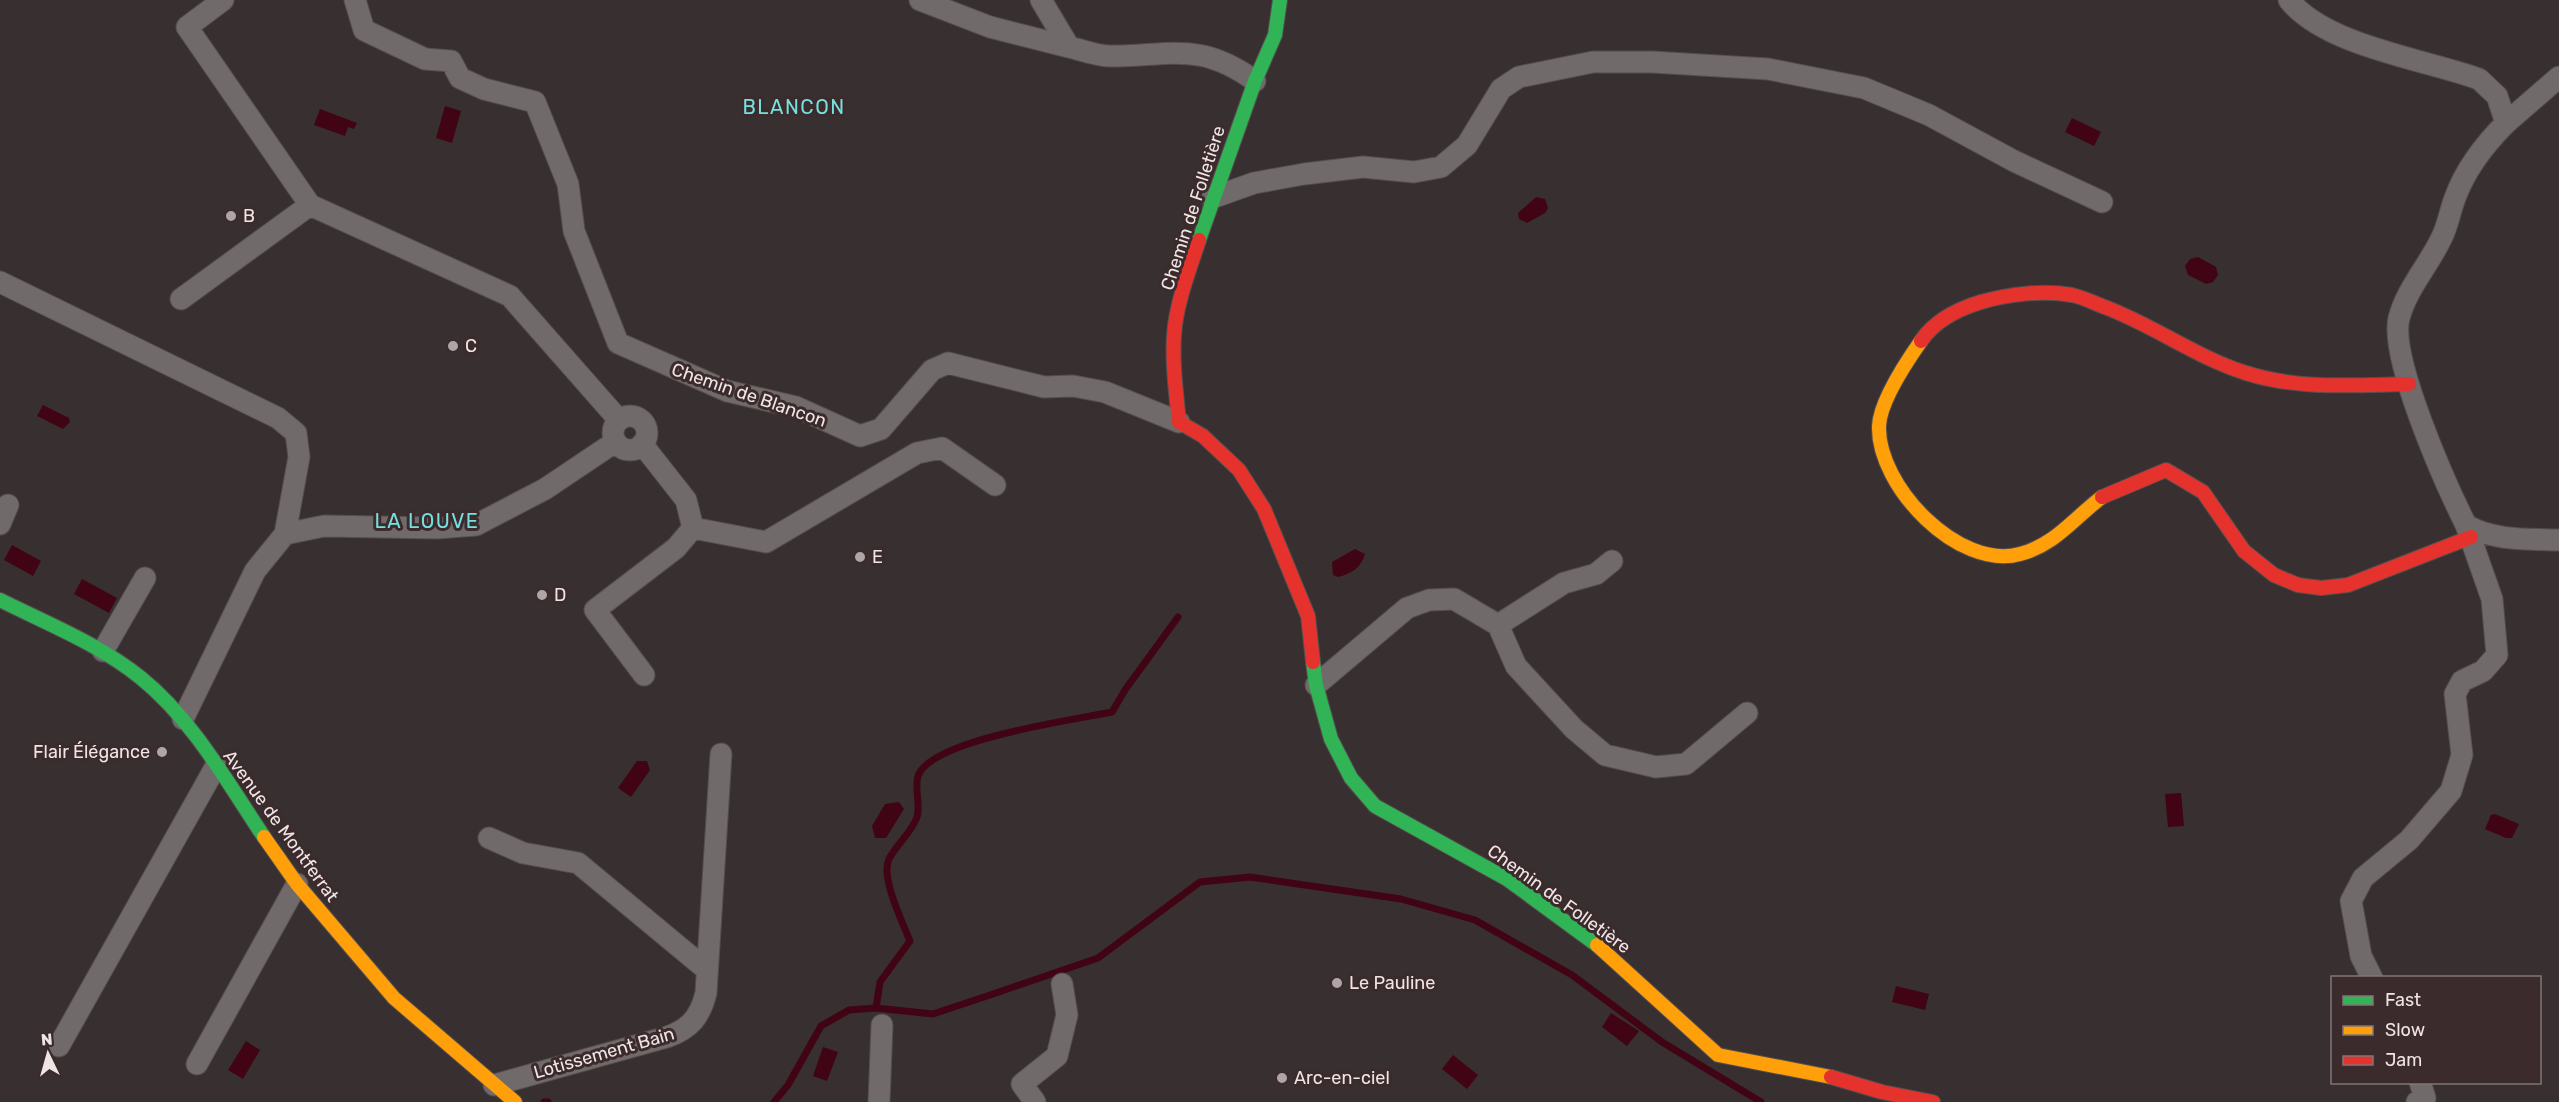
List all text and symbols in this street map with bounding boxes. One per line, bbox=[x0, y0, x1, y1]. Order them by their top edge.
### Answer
district label: BLANCON bbox=[742, 95, 846, 119]
street label: Chemin de Folletière bbox=[1156, 123, 1230, 293]
place label: B bbox=[243, 205, 255, 227]
marker: B bbox=[224, 209, 238, 223]
place label: C bbox=[465, 335, 477, 357]
marker: C bbox=[446, 339, 460, 353]
street label: Chemin de Blancon bbox=[669, 358, 829, 432]
district label: LA LOUVE bbox=[375, 509, 479, 533]
place label: E bbox=[872, 546, 883, 568]
marker: E bbox=[853, 550, 867, 564]
place label: D bbox=[554, 584, 566, 606]
marker: D bbox=[535, 588, 549, 602]
place label: Flair Élégance bbox=[33, 741, 150, 763]
marker: Flair Élégance bbox=[155, 745, 169, 759]
street label: Avenue de Montferrat bbox=[219, 746, 343, 906]
street label: Chemin de Folletière bbox=[1483, 840, 1635, 958]
place label: Le Pauline bbox=[1349, 972, 1435, 994]
marker: Le Pauline bbox=[1330, 976, 1344, 990]
legend bbox=[2331, 976, 2541, 1084]
text: Fast bbox=[2385, 989, 2421, 1011]
text: Slow bbox=[2385, 1019, 2425, 1041]
street label: Lotissement Bain bbox=[531, 1022, 677, 1084]
north arrow bbox=[18, 1024, 78, 1084]
text: N bbox=[40, 1030, 53, 1050]
text: Jam bbox=[2385, 1049, 2422, 1071]
place label: Arc-en-ciel bbox=[1294, 1067, 1390, 1089]
marker: Arc-en-ciel bbox=[1275, 1071, 1289, 1085]

